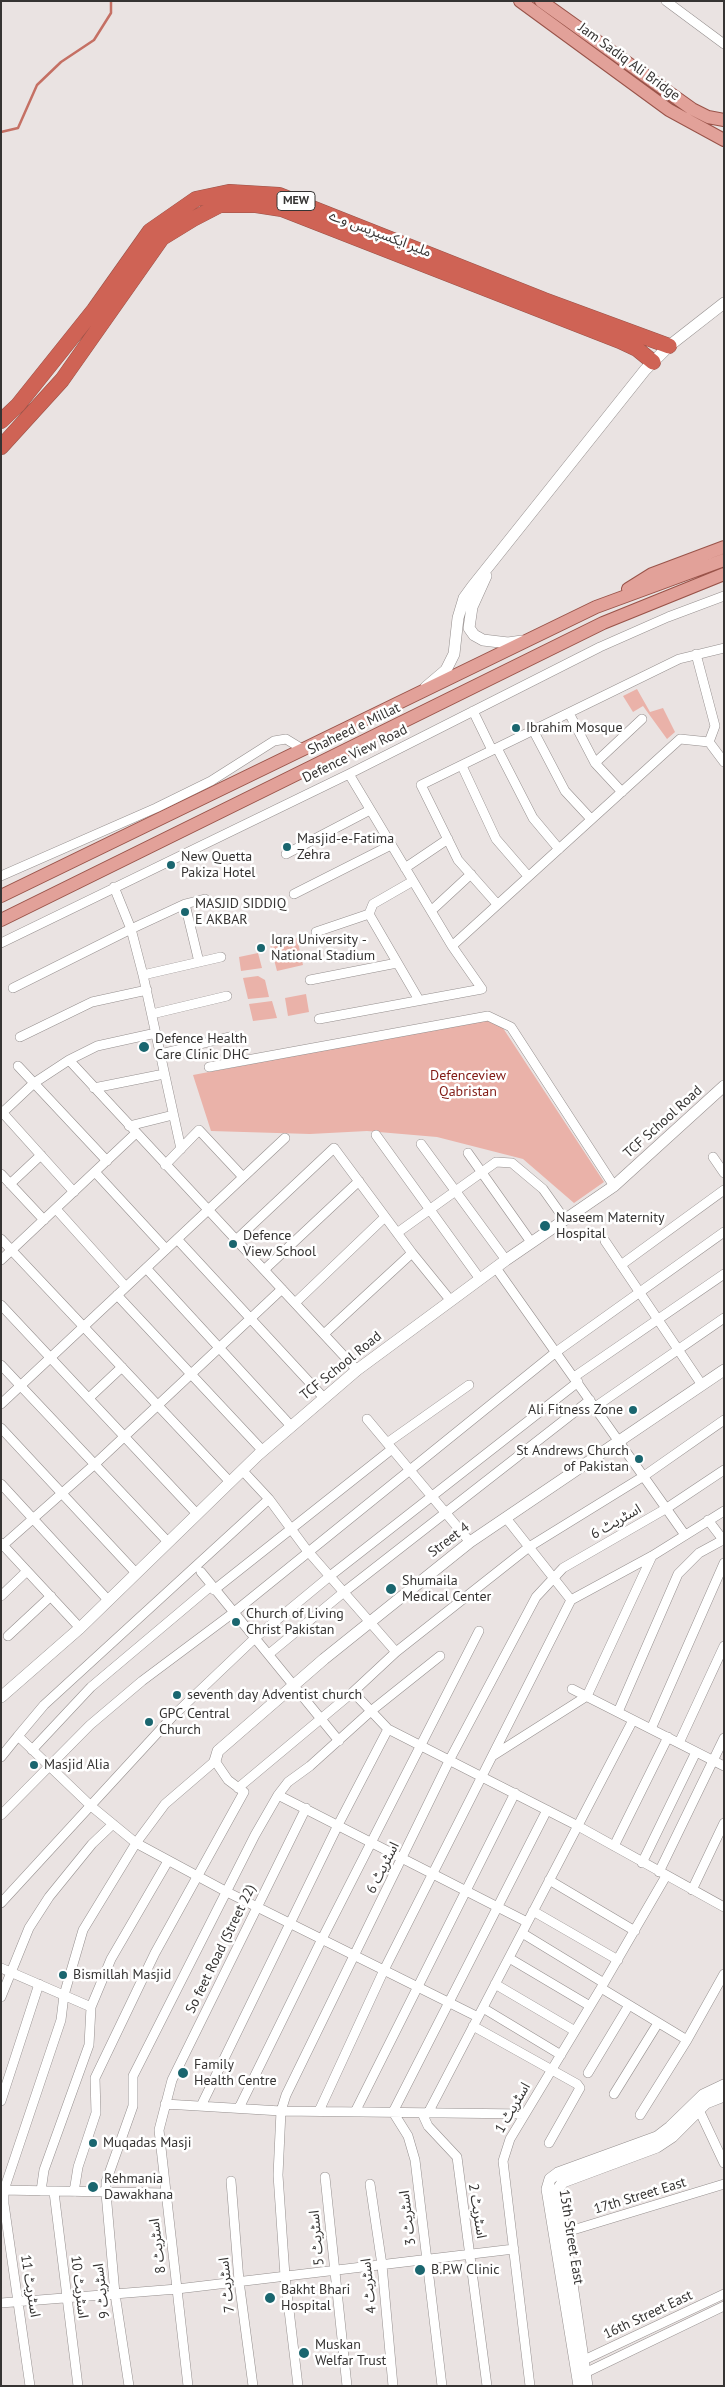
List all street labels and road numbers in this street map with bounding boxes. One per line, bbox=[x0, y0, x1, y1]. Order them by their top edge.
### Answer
street label: Jam Sadiq Ali Bridge bbox=[575, 19, 683, 105]
road number: MEW bbox=[277, 192, 315, 210]
street label: ملیر ایکسپریس وے bbox=[327, 207, 433, 261]
street label: Shaheed e Millat bbox=[305, 699, 403, 759]
street label: Defence View Road bbox=[300, 721, 410, 787]
street label: TCF School Road bbox=[620, 1082, 706, 1162]
street label: TCF School Road bbox=[297, 1328, 385, 1404]
street label: اسٹریٹ 6 bbox=[588, 1501, 644, 1543]
street label: Street 4 bbox=[425, 1519, 473, 1561]
street label: اسٹریٹ 6 bbox=[363, 1839, 403, 1897]
street label: So feet Road (Street 22) bbox=[182, 1882, 260, 2016]
street label: اسٹریٹ 1 bbox=[492, 2080, 534, 2136]
street label: 17th Street East bbox=[592, 2174, 688, 2218]
street label: اسٹریٹ 2 bbox=[464, 2182, 490, 2240]
street label: 15th Street East bbox=[555, 2188, 587, 2286]
street label: اسٹریٹ 3 bbox=[396, 2189, 420, 2247]
street label: اسٹریٹ 5 bbox=[306, 2210, 328, 2266]
street label: اسٹریٹ 8 bbox=[146, 2217, 170, 2275]
street label: اسٹریٹ 11 bbox=[17, 2254, 43, 2318]
street label: اسٹریٹ 10 bbox=[67, 2255, 91, 2319]
street label: اسٹریٹ 7 bbox=[216, 2257, 238, 2313]
street label: اسٹریٹ 4 bbox=[358, 2258, 380, 2314]
street label: اسٹریٹ 9 bbox=[90, 2262, 114, 2320]
street label: 16th Street East bbox=[601, 2287, 695, 2343]

